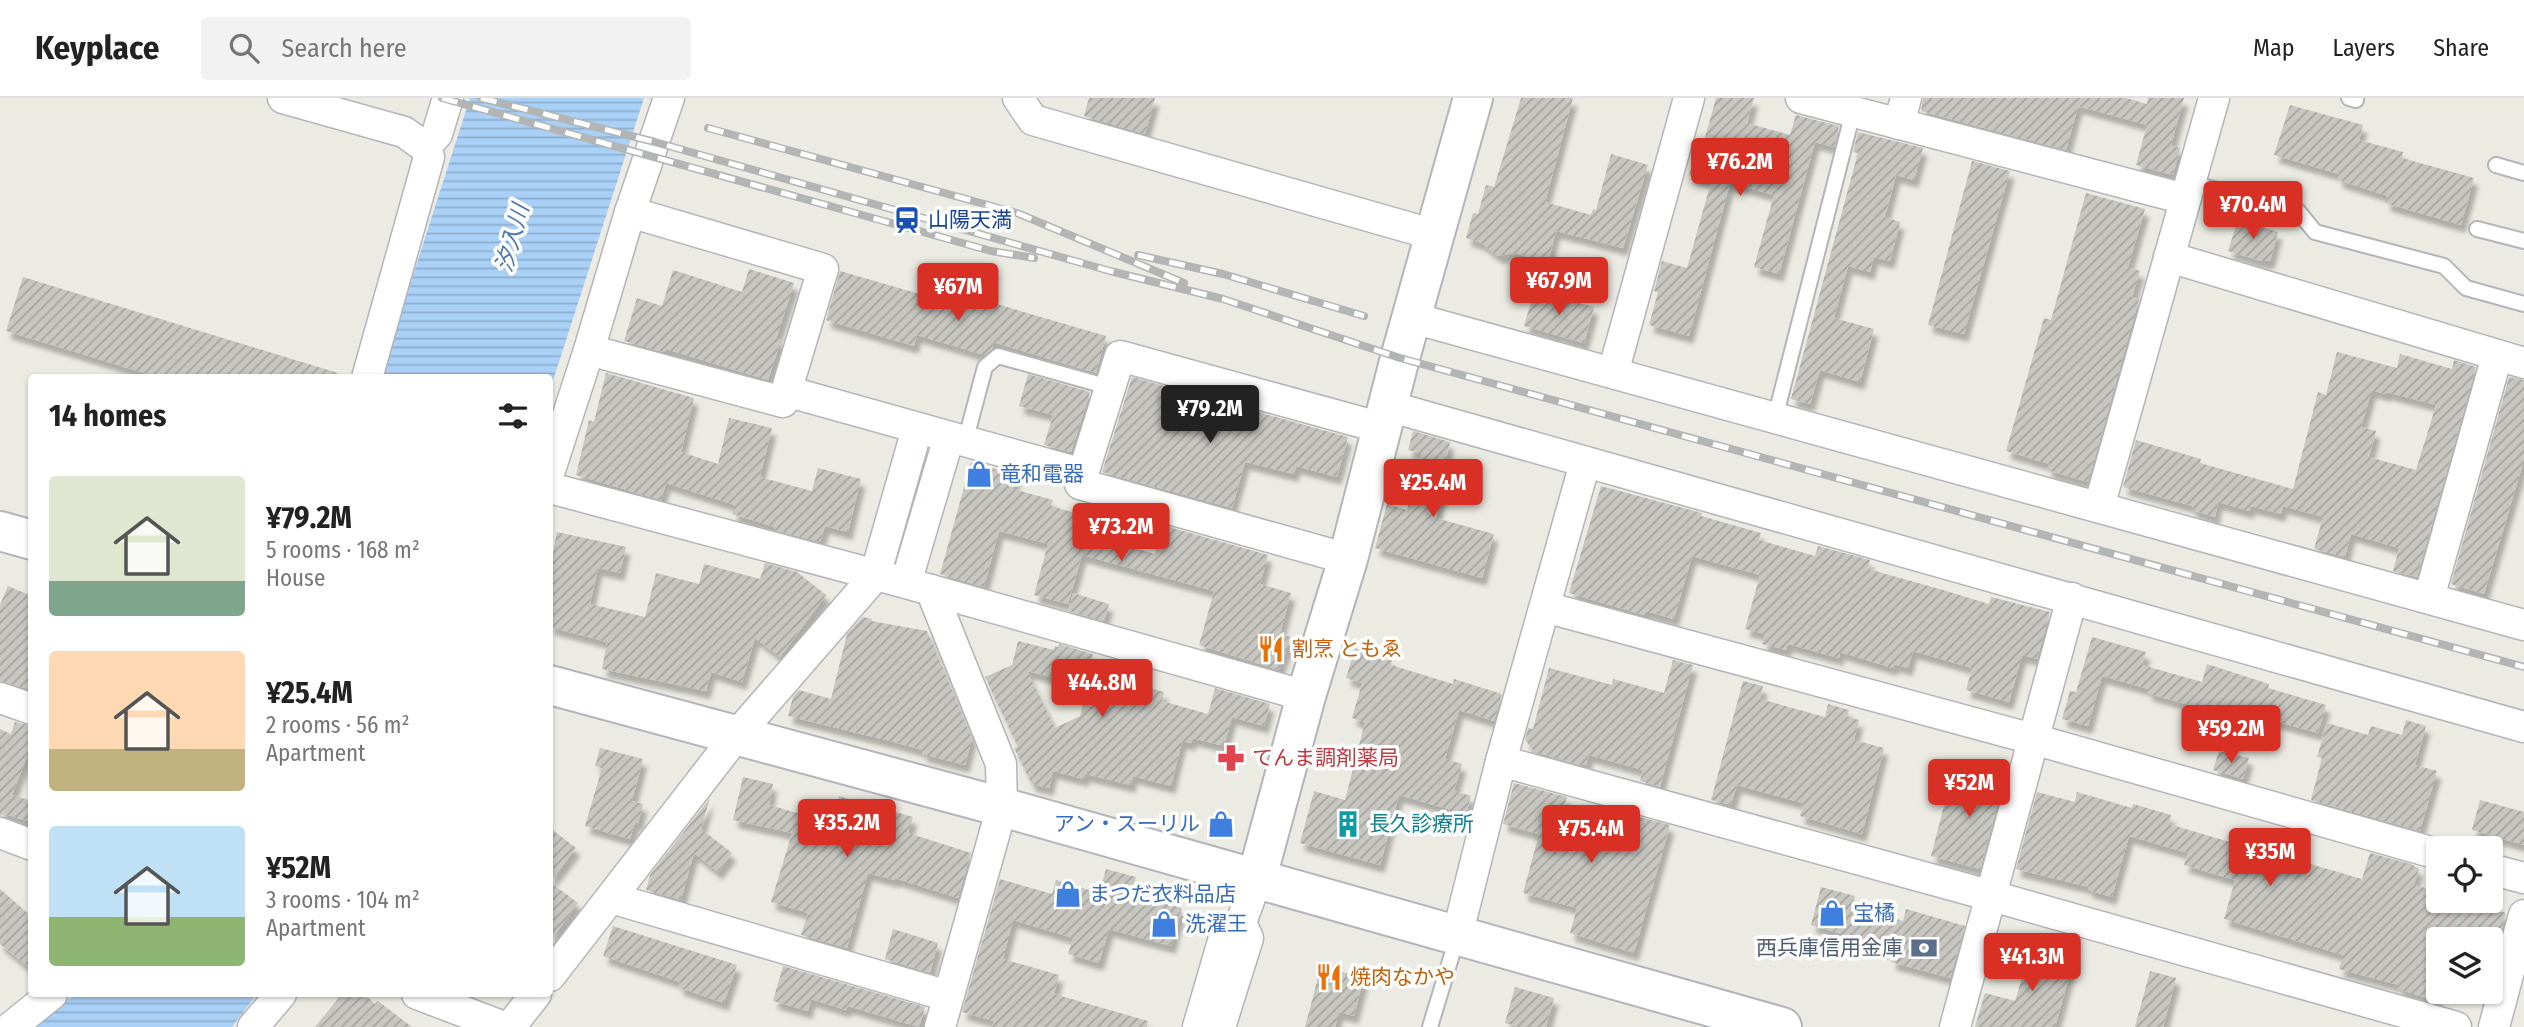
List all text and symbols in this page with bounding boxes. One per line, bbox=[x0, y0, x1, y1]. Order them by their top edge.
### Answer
search box bbox=[201, 17, 691, 80]
text: Keyplace bbox=[35, 28, 159, 68]
icon: search bbox=[225, 29, 263, 67]
text: Search here bbox=[281, 33, 407, 64]
text: Map bbox=[2253, 34, 2295, 62]
text: Layers bbox=[2333, 34, 2395, 62]
text: Share bbox=[2433, 34, 2489, 62]
pin: ¥76.2M bbox=[1683, 139, 1797, 198]
text: ¥76.2M bbox=[1707, 147, 1773, 175]
pin: ¥70.4M bbox=[2196, 181, 2310, 241]
text: ¥70.4M bbox=[2219, 190, 2287, 218]
water label: 汐入川 bbox=[490, 198, 535, 275]
station icon: 山陽天満 bbox=[892, 205, 922, 235]
place label: 山陽天満 bbox=[928, 207, 1012, 233]
pin: ¥67.9M bbox=[1502, 258, 1616, 317]
pin: ¥67M bbox=[917, 264, 999, 323]
text: ¥67.9M bbox=[1526, 266, 1592, 294]
text: ¥67M bbox=[933, 272, 983, 300]
pin: ¥79.2M bbox=[1153, 386, 1267, 445]
text: ¥79.2M bbox=[1177, 394, 1243, 422]
icon: filters bbox=[494, 397, 532, 435]
text: 14 homes bbox=[49, 398, 166, 434]
shop icon: 竜和電器 bbox=[964, 459, 994, 489]
pin: ¥25.4M bbox=[1376, 460, 1490, 519]
place label: 竜和電器 bbox=[1000, 461, 1084, 487]
text: ¥25.4M bbox=[1400, 468, 1466, 496]
text: ¥79.2M bbox=[266, 500, 352, 536]
icon: home bbox=[105, 504, 189, 588]
pin: ¥73.2M bbox=[1064, 504, 1178, 563]
text: ¥73.2M bbox=[1089, 512, 1154, 540]
text: 5 rooms · 168 m² bbox=[266, 536, 420, 564]
text: House bbox=[266, 564, 325, 592]
restaurant icon: 割烹 ともゑ bbox=[1256, 634, 1286, 664]
place label: 割烹 ともゑ bbox=[1292, 636, 1402, 662]
pin: ¥44.8M bbox=[1045, 660, 1159, 719]
text: ¥44.8M bbox=[1067, 668, 1137, 696]
text: ¥25.4M bbox=[266, 675, 353, 711]
icon: home bbox=[105, 679, 189, 763]
pin: ¥59.2M bbox=[2174, 706, 2288, 765]
text: 2 rooms · 56 m² bbox=[266, 711, 410, 739]
text: ¥59.2M bbox=[2198, 714, 2264, 742]
text: Apartment bbox=[266, 739, 366, 767]
pharmacy icon: てんま調剤薬局 bbox=[1216, 743, 1246, 773]
place label: てんま調剤薬局 bbox=[1252, 745, 1399, 771]
pin: ¥52M bbox=[1928, 760, 2010, 819]
text: ¥52M bbox=[1944, 768, 1994, 796]
pin: ¥35.2M bbox=[790, 800, 904, 859]
pin: ¥75.4M bbox=[1534, 806, 1648, 865]
text: ¥35.2M bbox=[814, 808, 880, 836]
shop icon: アン・スーリル bbox=[1206, 809, 1236, 839]
building icon: 長久診療所 bbox=[1333, 809, 1363, 839]
place label: アン・スーリル bbox=[1054, 811, 1200, 837]
place label: 長久診療所 bbox=[1369, 811, 1474, 837]
text: ¥75.4M bbox=[1558, 814, 1624, 842]
pin: ¥35M bbox=[2229, 828, 2311, 888]
map controls bbox=[2426, 836, 2503, 1004]
button: locate bbox=[2426, 836, 2503, 913]
text: ¥35M bbox=[2245, 837, 2295, 865]
text: ¥52M bbox=[266, 850, 331, 886]
icon: home bbox=[105, 854, 189, 938]
shop icon: まつだ衣料品店 bbox=[1053, 879, 1083, 909]
place label: まつだ衣料品店 bbox=[1089, 881, 1236, 907]
text: 3 rooms · 104 m² bbox=[266, 886, 420, 914]
shop icon: 宝橘 bbox=[1817, 898, 1847, 928]
place label: 宝橘 bbox=[1853, 900, 1895, 926]
shop icon: 洗濯王 bbox=[1149, 909, 1179, 939]
place label: 洗濯王 bbox=[1185, 911, 1248, 937]
text: Apartment bbox=[266, 914, 366, 942]
button: layers bbox=[2426, 927, 2503, 1004]
bank icon: 西兵庫信用金庫 bbox=[1909, 933, 1939, 963]
pin: ¥41.3M bbox=[1975, 934, 2089, 993]
place label: 西兵庫信用金庫 bbox=[1756, 935, 1903, 961]
text: ¥41.3M bbox=[2000, 942, 2064, 970]
restaurant icon: 焼肉なかや bbox=[1314, 962, 1344, 992]
place label: 焼肉なかや bbox=[1350, 964, 1455, 990]

